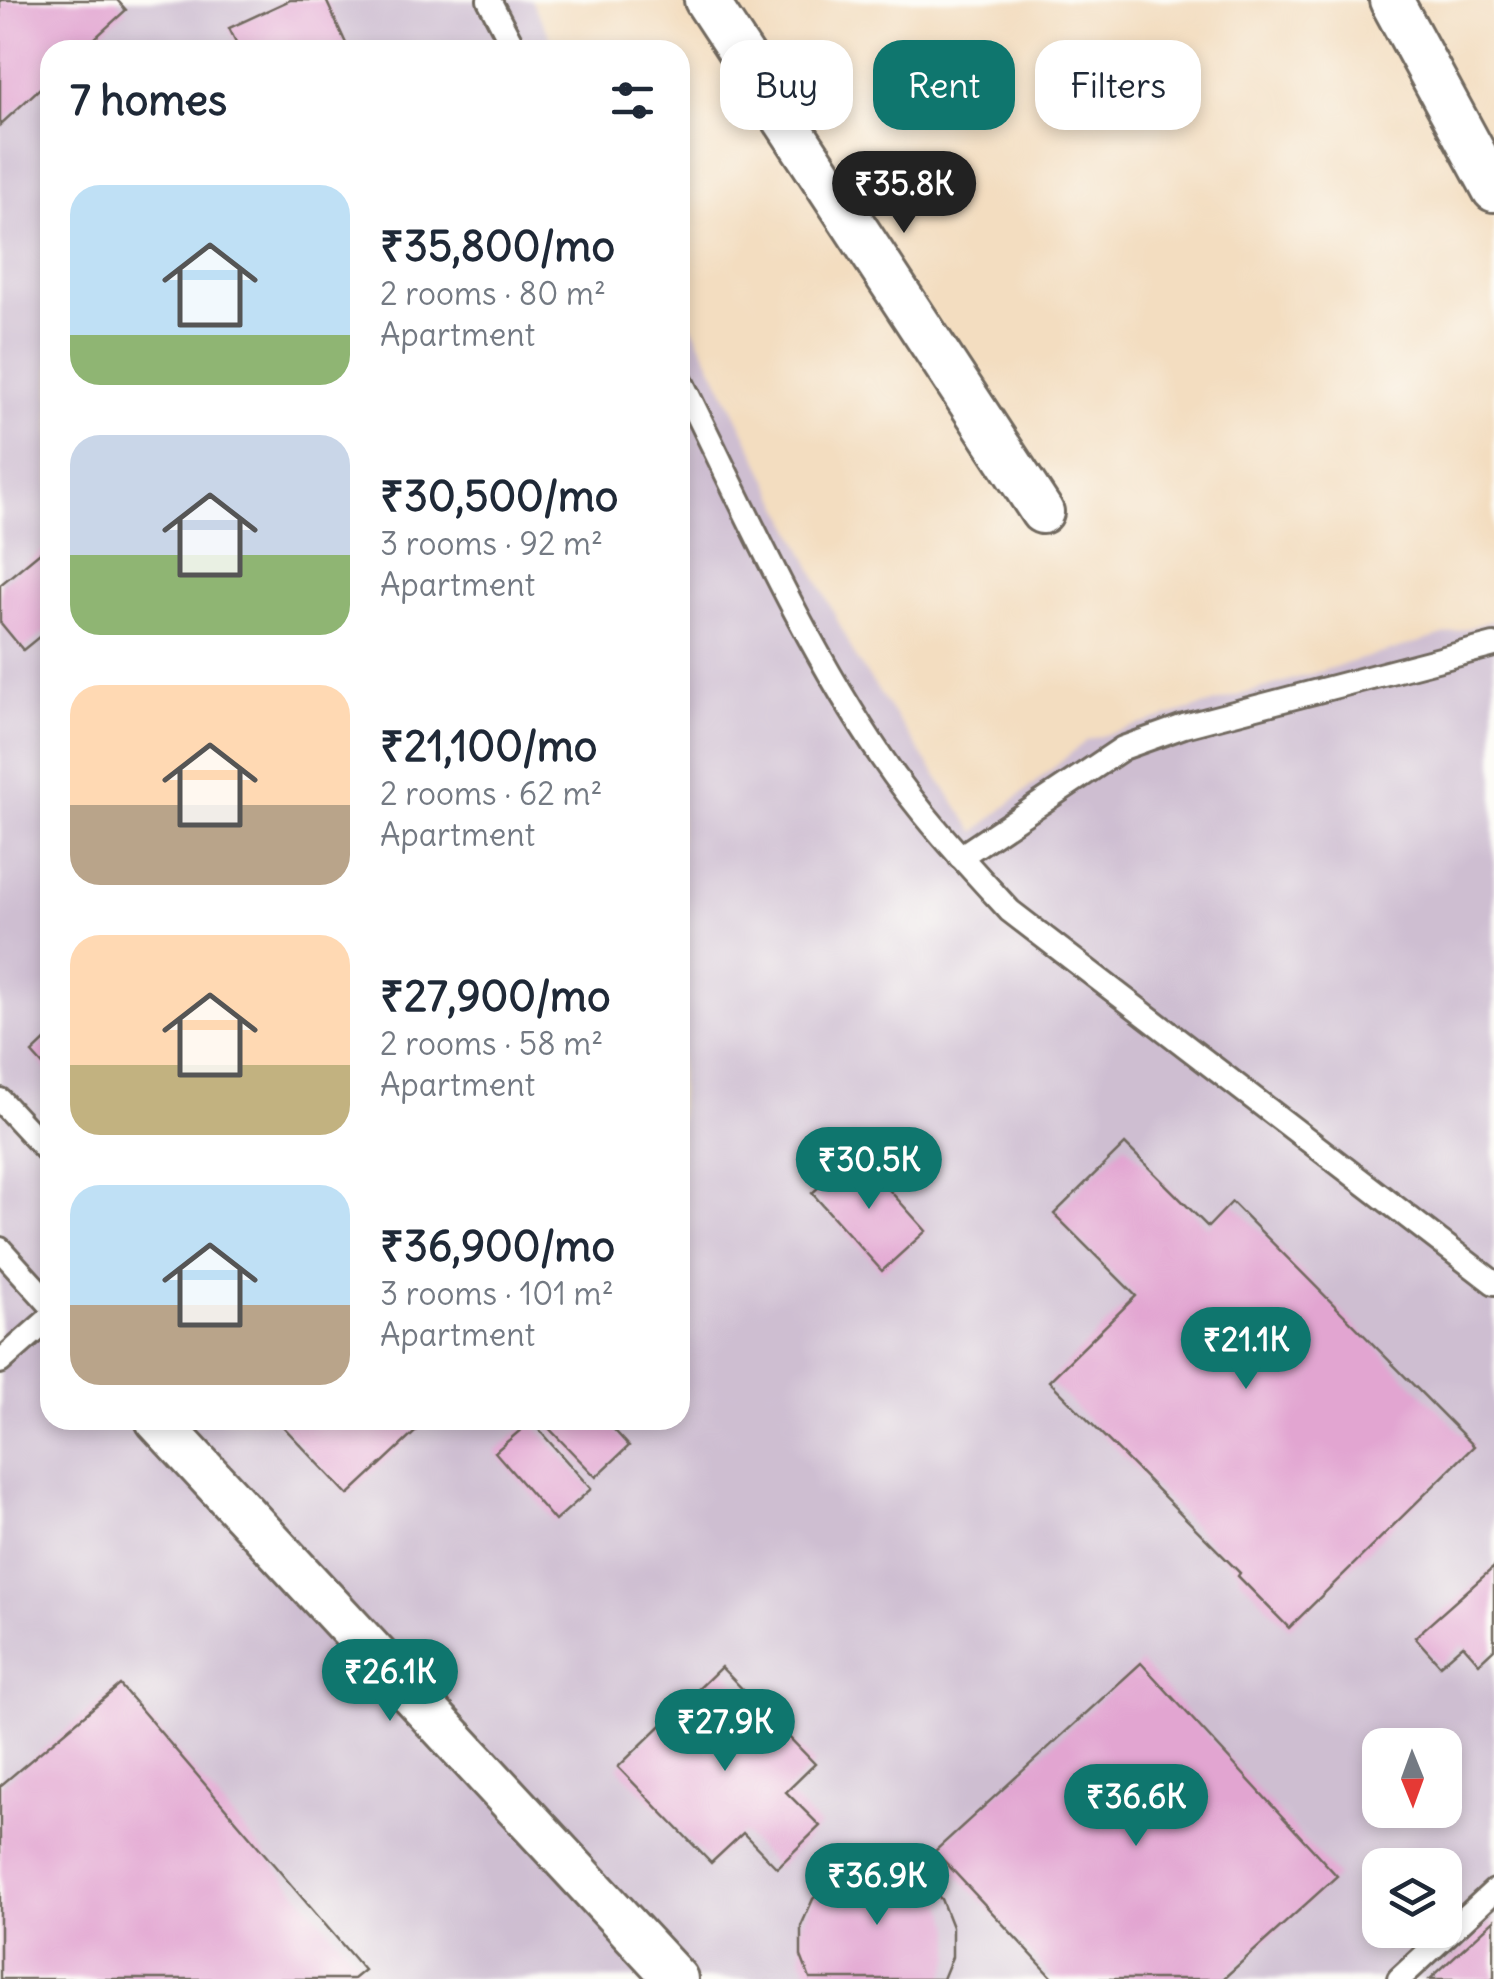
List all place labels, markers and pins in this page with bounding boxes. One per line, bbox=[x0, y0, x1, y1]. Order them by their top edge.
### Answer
pin: ₹35.8K bbox=[823, 151, 985, 236]
pin: ₹30.5K bbox=[788, 1127, 950, 1212]
pin: ₹21.1K bbox=[1165, 1307, 1327, 1392]
pin: ₹26.1K bbox=[309, 1639, 471, 1724]
pin: ₹27.9K bbox=[644, 1689, 806, 1774]
pin: ₹36.6K bbox=[1055, 1764, 1217, 1849]
pin: ₹36.9K bbox=[796, 1843, 958, 1928]

